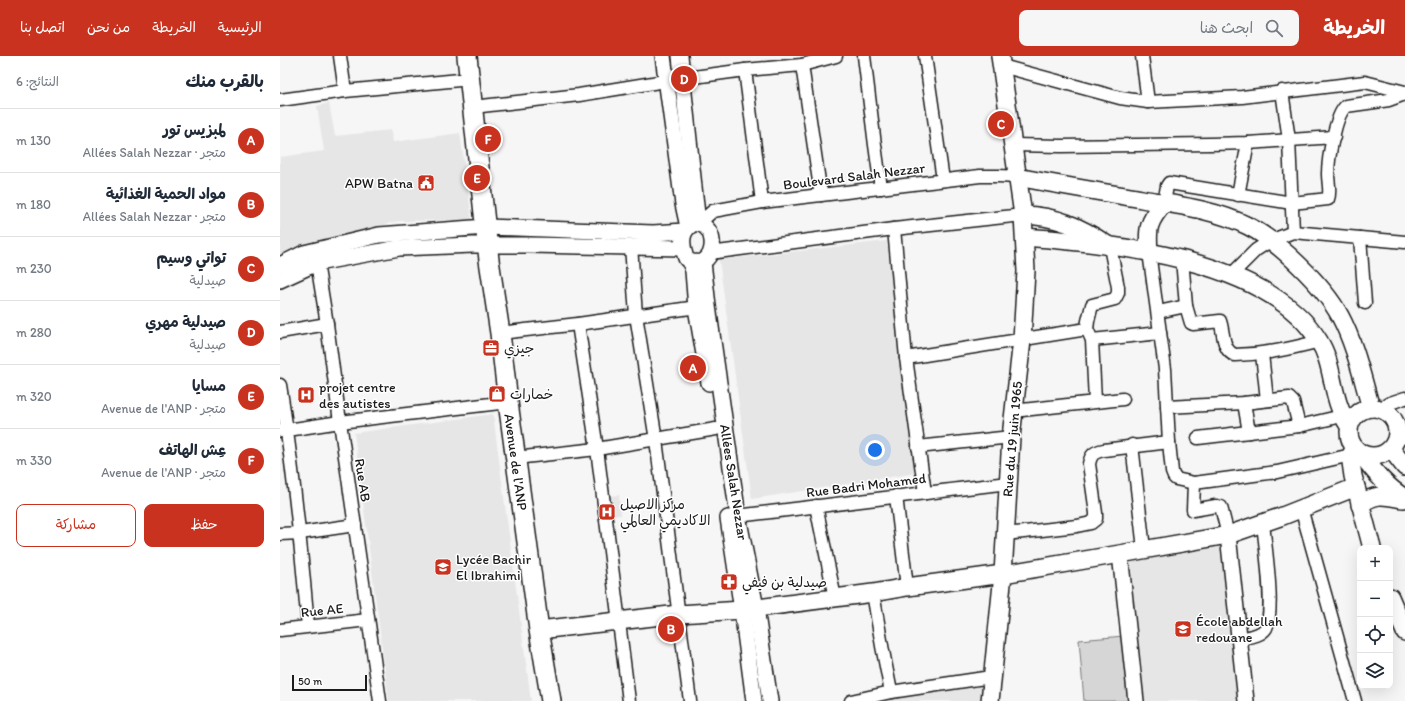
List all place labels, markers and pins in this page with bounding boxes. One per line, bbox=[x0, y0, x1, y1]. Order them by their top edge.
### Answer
pin: D bbox=[671, 64, 697, 94]
pin: C bbox=[988, 109, 1014, 139]
pin: F bbox=[475, 124, 501, 154]
pin: E bbox=[464, 163, 490, 193]
public building icon: APW Batna bbox=[416, 173, 436, 193]
place label: APW Batna bbox=[345, 175, 413, 192]
office icon: جيزي bbox=[481, 338, 501, 358]
place label: جيزي bbox=[504, 340, 534, 359]
pin: A bbox=[680, 353, 706, 383]
place label: projet centre des autistes bbox=[319, 379, 396, 412]
shop icon: خمارات bbox=[487, 384, 507, 404]
hospital icon: projet centre des autistes bbox=[296, 385, 316, 405]
place label: خمارات bbox=[510, 386, 553, 403]
place label: مركز الاصيل الاكاديمي العالمي bbox=[620, 496, 711, 533]
hospital icon: مركز الاصيل الاكاديمي العالمي bbox=[597, 502, 617, 522]
place label: Lycée Bachir El Ibrahimi bbox=[456, 551, 532, 584]
school or university icon: Lycée Bachir El Ibrahimi bbox=[433, 557, 453, 577]
pharmacy icon: صيدلية بن فيفي bbox=[719, 572, 739, 592]
place label: صيدلية بن فيفي bbox=[742, 574, 827, 595]
place label: École abdellah redouane bbox=[1196, 613, 1283, 646]
pin: B bbox=[658, 614, 684, 644]
school or university icon: École abdellah redouane bbox=[1173, 619, 1193, 639]

